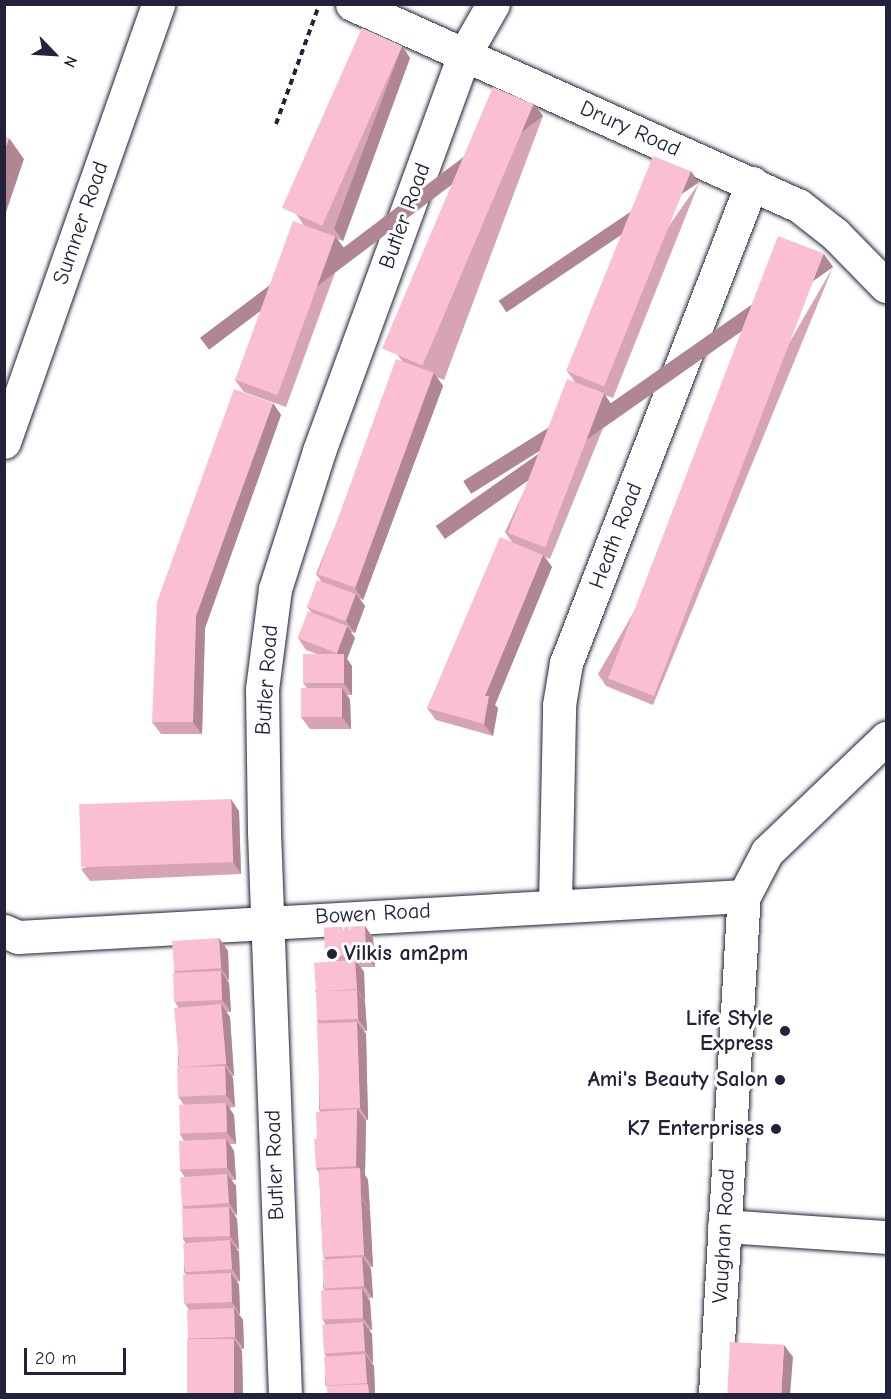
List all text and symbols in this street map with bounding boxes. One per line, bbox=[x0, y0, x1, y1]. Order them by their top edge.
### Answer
north arrow bbox=[24, 24, 84, 84]
text: N bbox=[60, 53, 81, 70]
street label: Drury Road bbox=[576, 95, 684, 163]
street label: Sumner Road bbox=[48, 158, 114, 288]
street label: Butler Road bbox=[374, 160, 436, 272]
street label: Heath Road bbox=[584, 479, 648, 593]
street label: Butler Road bbox=[250, 624, 284, 736]
street label: Bowen Road bbox=[314, 898, 432, 930]
place label: Vilkis am2pm bbox=[344, 941, 468, 967]
marker: Vilkis am2pm bbox=[325, 947, 339, 961]
place label: Life Style Express bbox=[686, 1005, 773, 1056]
marker: Life Style Express bbox=[778, 1024, 792, 1038]
place label: Ami's Beauty Salon bbox=[588, 1067, 768, 1093]
marker: Ami's Beauty Salon bbox=[773, 1073, 787, 1087]
street label: Butler Road bbox=[260, 1109, 290, 1221]
place label: K7 Enterprises bbox=[627, 1116, 764, 1142]
marker: K7 Enterprises bbox=[769, 1122, 783, 1136]
street label: Vaughan Road bbox=[707, 1168, 741, 1304]
scale bar bbox=[27, 1336, 129, 1374]
text: 20 m bbox=[35, 1348, 76, 1369]

